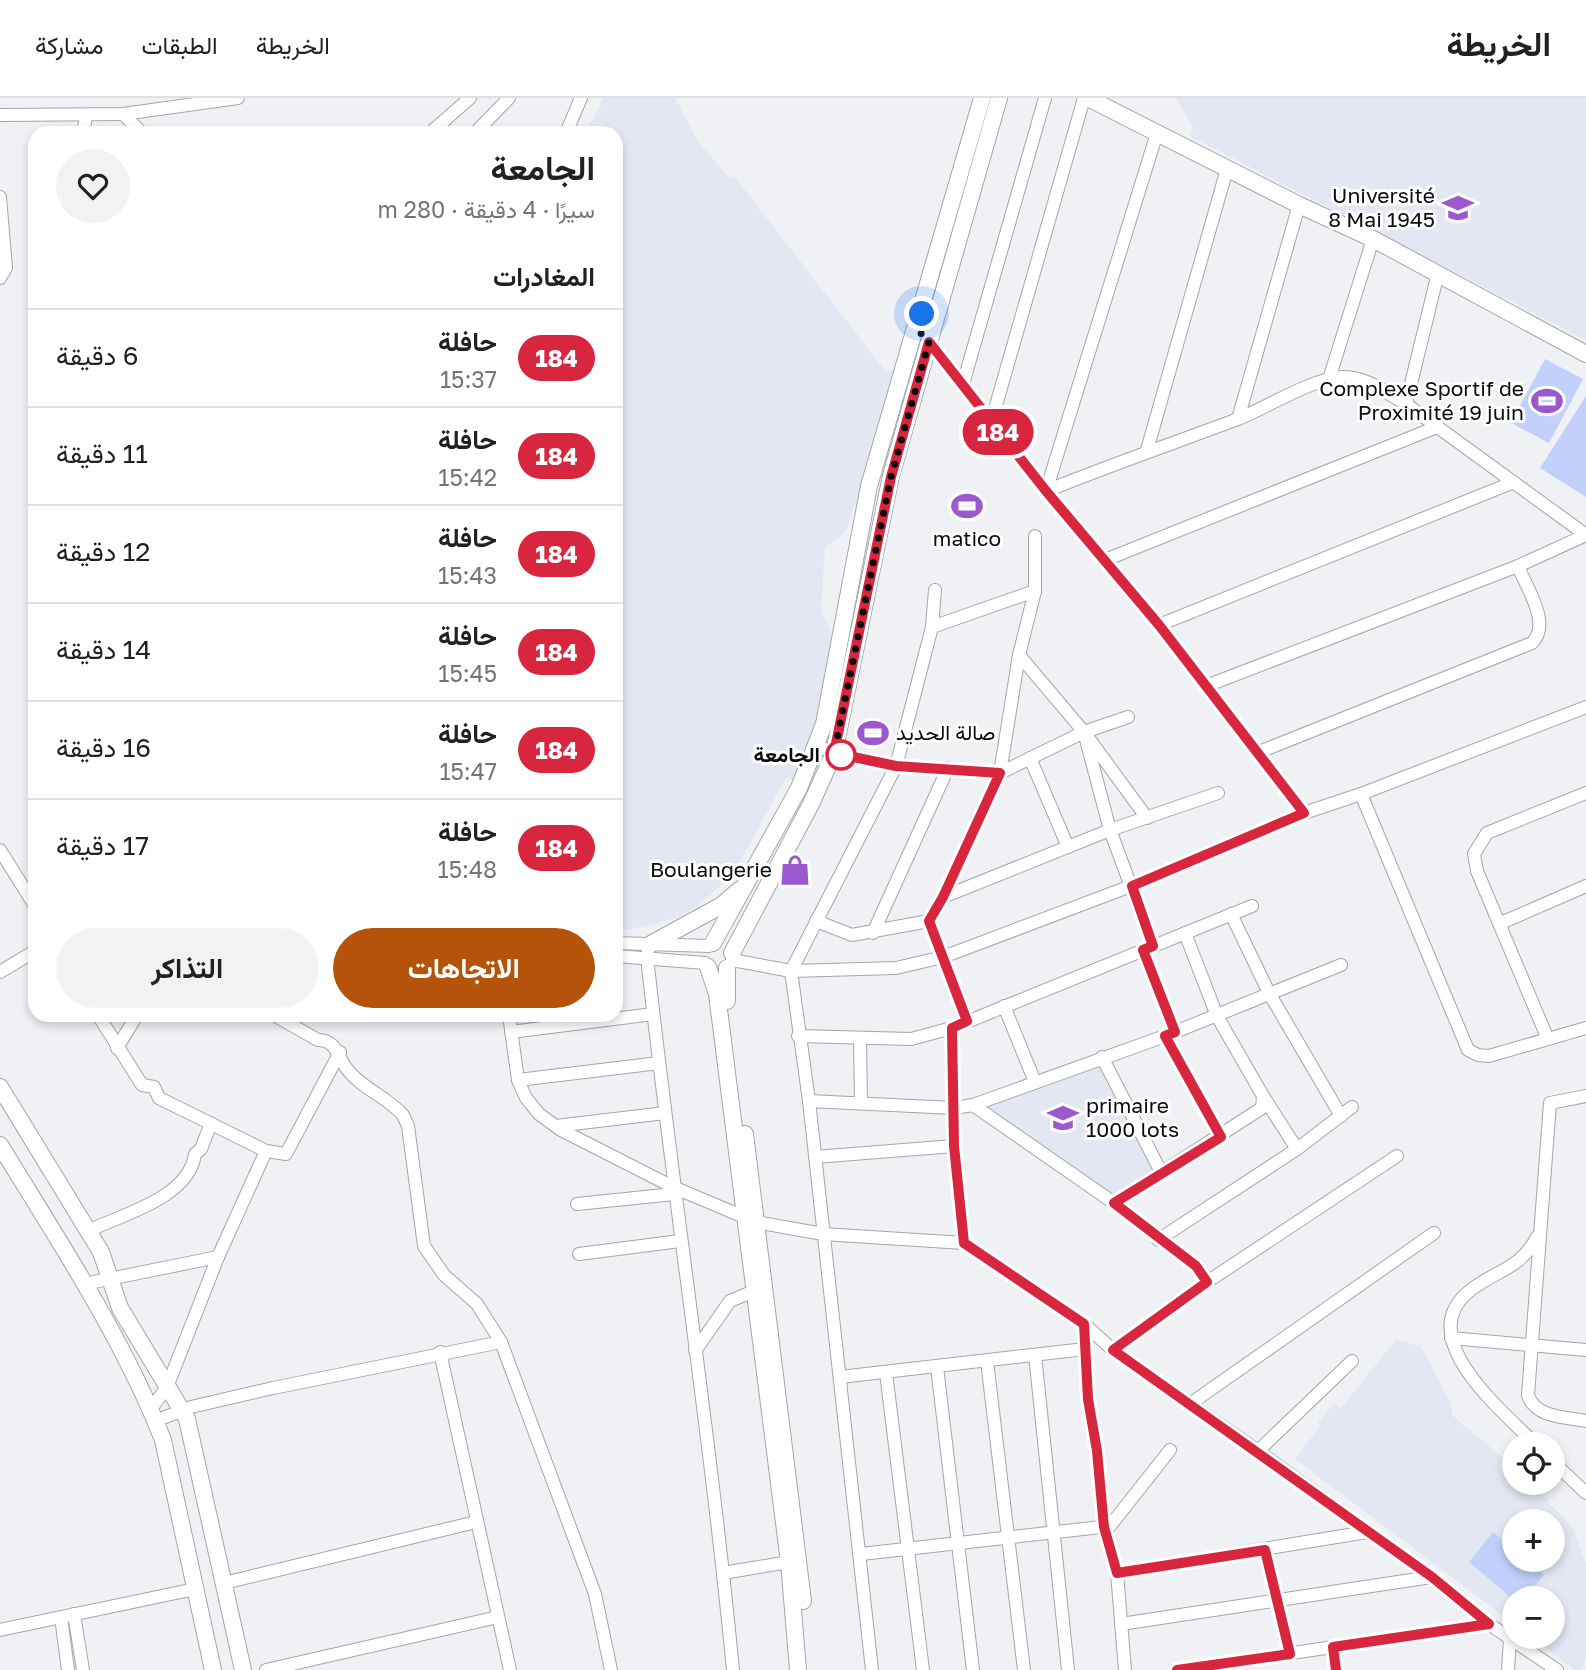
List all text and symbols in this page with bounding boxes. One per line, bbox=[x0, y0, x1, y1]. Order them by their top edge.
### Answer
text: الخريطة bbox=[1447, 24, 1551, 63]
text: مشاركة bbox=[35, 30, 103, 59]
text: الطبقات bbox=[141, 30, 218, 59]
text: الخريطة bbox=[256, 30, 330, 59]
text: الجامعة bbox=[491, 148, 595, 187]
button: heart bbox=[56, 149, 130, 223]
place label: Université 8 Mai 1945 bbox=[1328, 182, 1435, 232]
school or university icon: Université 8 Mai 1945 bbox=[1441, 191, 1475, 225]
text: سيرًا · 4 دقيقة · 280 m bbox=[378, 195, 595, 223]
text: المغادرات bbox=[493, 261, 595, 292]
your location bbox=[904, 296, 939, 331]
text: حافلة bbox=[438, 326, 497, 357]
text: 6 دقيقة bbox=[56, 340, 138, 371]
text: 184 bbox=[535, 343, 578, 372]
text: 15:37 bbox=[440, 365, 497, 393]
place label: Complexe Sportif de Proximité 19 juin bbox=[1319, 375, 1524, 425]
sports icon: Complexe Sportif de Proximité 19 juin bbox=[1530, 384, 1564, 418]
line badge: 184 bbox=[958, 409, 1038, 455]
text: 184 bbox=[977, 417, 1019, 446]
text: حافلة bbox=[438, 424, 497, 455]
text: 11 دقيقة bbox=[56, 438, 148, 469]
text: 184 bbox=[535, 441, 578, 470]
text: 15:42 bbox=[438, 463, 497, 491]
sports icon: matico bbox=[950, 489, 984, 523]
text: حافلة bbox=[438, 522, 497, 553]
place label: matico bbox=[933, 525, 1001, 551]
text: 12 دقيقة bbox=[56, 536, 150, 567]
text: 184 bbox=[535, 539, 578, 568]
text: 15:43 bbox=[438, 561, 497, 589]
text: حافلة bbox=[438, 620, 497, 651]
text: 14 دقيقة bbox=[56, 634, 151, 665]
text: 184 bbox=[535, 637, 578, 666]
text: 15:45 bbox=[438, 659, 497, 687]
sports icon: صالة الحديد bbox=[856, 716, 890, 750]
text: حافلة bbox=[438, 718, 497, 749]
place label: صالة الحديد bbox=[896, 719, 995, 745]
text: 16 دقيقة bbox=[56, 732, 151, 763]
text: 184 bbox=[535, 735, 578, 764]
marker: الجامعة bbox=[826, 740, 856, 770]
place label: الجامعة bbox=[754, 741, 820, 767]
text: 15:47 bbox=[439, 757, 497, 785]
text: حافلة bbox=[438, 816, 497, 847]
text: 17 دقيقة bbox=[56, 830, 149, 861]
text: 184 bbox=[535, 833, 578, 862]
shop icon: Boulangerie bbox=[778, 853, 812, 887]
text: 15:48 bbox=[438, 855, 497, 883]
place label: Boulangerie bbox=[650, 856, 772, 882]
button: التذاكر bbox=[56, 928, 319, 1008]
button: الاتجاهات bbox=[333, 928, 595, 1008]
place label: primaire 1000 lots bbox=[1086, 1092, 1179, 1142]
school or university icon: primaire 1000 lots bbox=[1046, 1101, 1080, 1135]
map controls bbox=[1502, 1432, 1565, 1649]
button: locate bbox=[1502, 1432, 1565, 1495]
button: + bbox=[1502, 1509, 1565, 1572]
button: − bbox=[1502, 1586, 1565, 1649]

